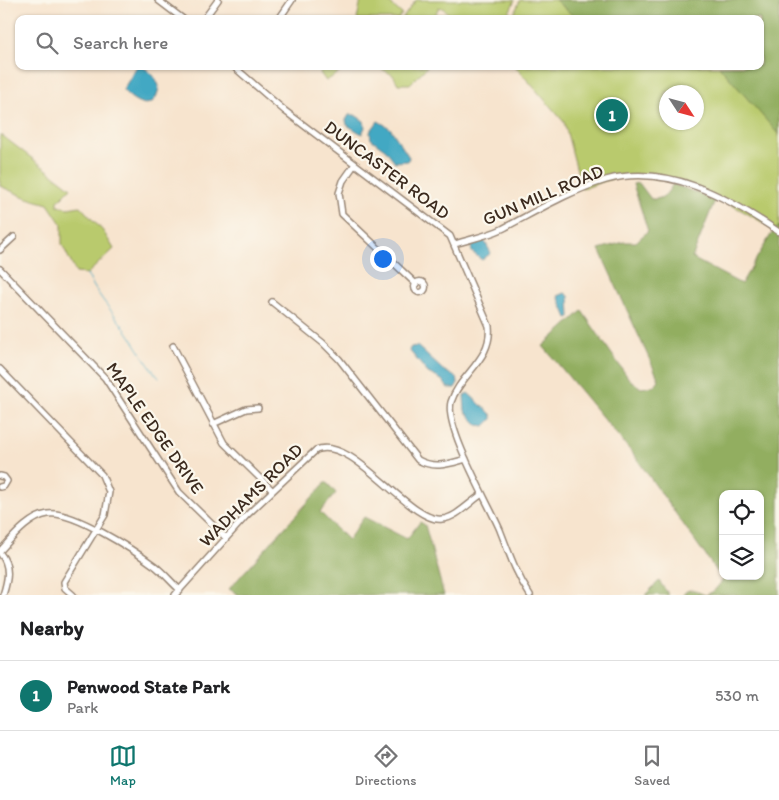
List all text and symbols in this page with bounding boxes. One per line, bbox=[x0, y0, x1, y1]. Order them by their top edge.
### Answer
search box bbox=[15, 15, 764, 70]
icon: search bbox=[33, 29, 61, 57]
text: Search here bbox=[73, 31, 168, 54]
north arrow bbox=[659, 85, 704, 130]
pin: 1 bbox=[596, 96, 628, 134]
street label: DUNCASTER ROAD bbox=[320, 116, 454, 224]
street label: GUN MILL ROAD bbox=[479, 160, 607, 230]
your location bbox=[370, 246, 396, 272]
street label: MAPLE EDGE DRIVE bbox=[101, 358, 209, 498]
street label: WADHAMS ROAD bbox=[194, 438, 308, 552]
map controls bbox=[719, 490, 764, 580]
button: locate bbox=[719, 490, 764, 535]
button: layers bbox=[719, 535, 764, 580]
text: Nearby bbox=[20, 615, 84, 640]
text: Penwood State Park bbox=[67, 675, 230, 698]
text: 1 bbox=[32, 686, 40, 705]
text: 530 m bbox=[715, 686, 759, 705]
text: Park bbox=[67, 698, 98, 717]
tab: Map bbox=[109, 742, 137, 789]
tab: Directions bbox=[355, 742, 416, 789]
tab: Saved bbox=[634, 742, 670, 789]

